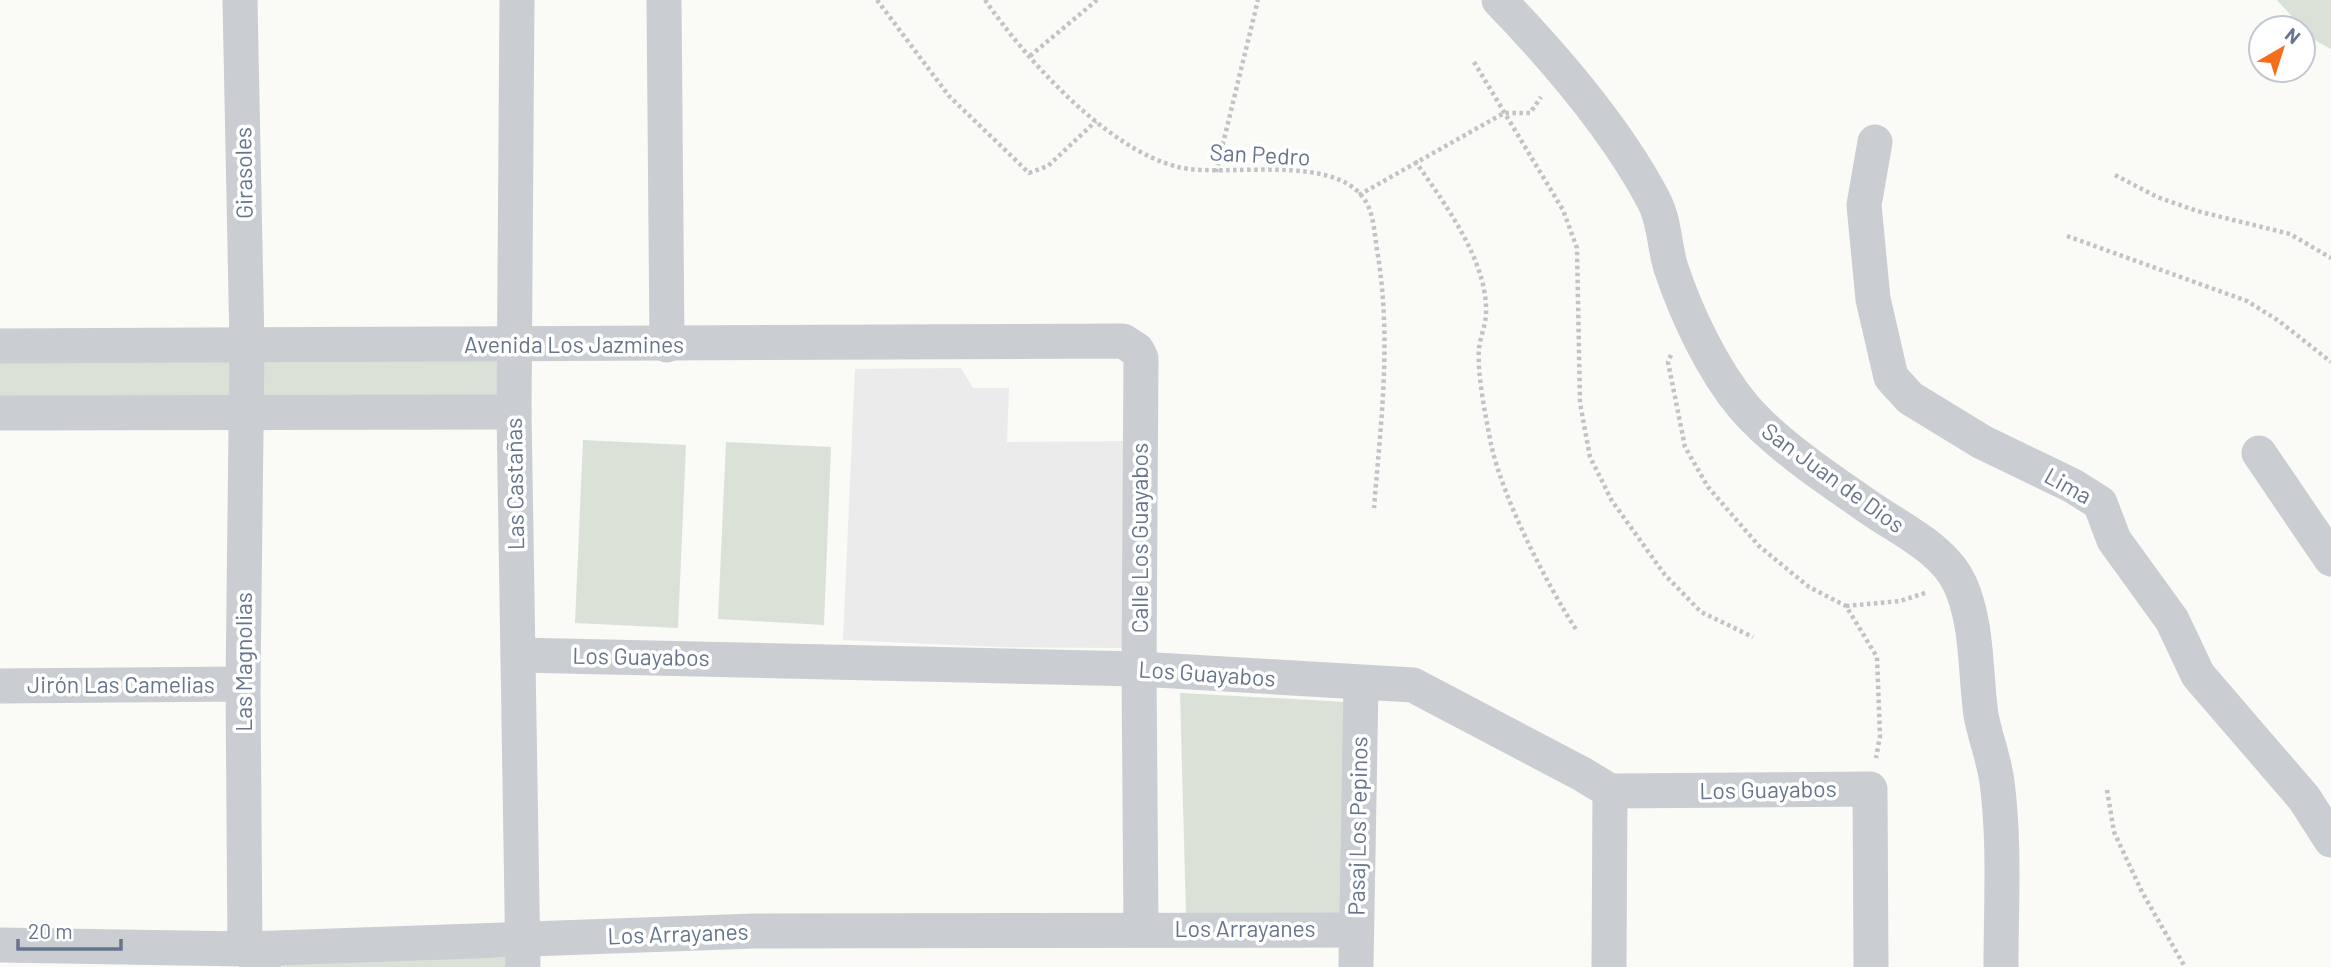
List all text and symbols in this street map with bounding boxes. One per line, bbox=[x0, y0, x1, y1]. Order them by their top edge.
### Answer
north arrow bbox=[2247, 14, 2317, 84]
text: N bbox=[2281, 22, 2305, 48]
street label: Girasoles bbox=[228, 127, 258, 219]
street label: San Pedro bbox=[1209, 137, 1311, 171]
street label: Avenida Los Jazmines bbox=[464, 330, 684, 358]
street label: San Juan de Dios bbox=[1757, 416, 1910, 538]
street label: Las Castañas bbox=[499, 418, 529, 550]
street label: Calle Los Guayabos bbox=[1125, 443, 1153, 633]
street label: Lima bbox=[2040, 461, 2097, 509]
street label: Las Magnolias bbox=[229, 592, 257, 732]
street label: Los Guayabos bbox=[572, 641, 710, 671]
street label: Los Guayabos bbox=[1138, 654, 1277, 692]
street label: Jirón Las Camelias bbox=[27, 670, 215, 698]
street label: Pasaj Los Pepinos bbox=[1341, 736, 1373, 916]
street label: Los Guayabos bbox=[1699, 774, 1837, 804]
scale bar bbox=[18, 908, 121, 952]
street label: Los Arrayanes bbox=[1175, 914, 1316, 942]
street label: Los Arrayanes bbox=[607, 917, 749, 949]
text: 20 m bbox=[28, 918, 73, 943]

